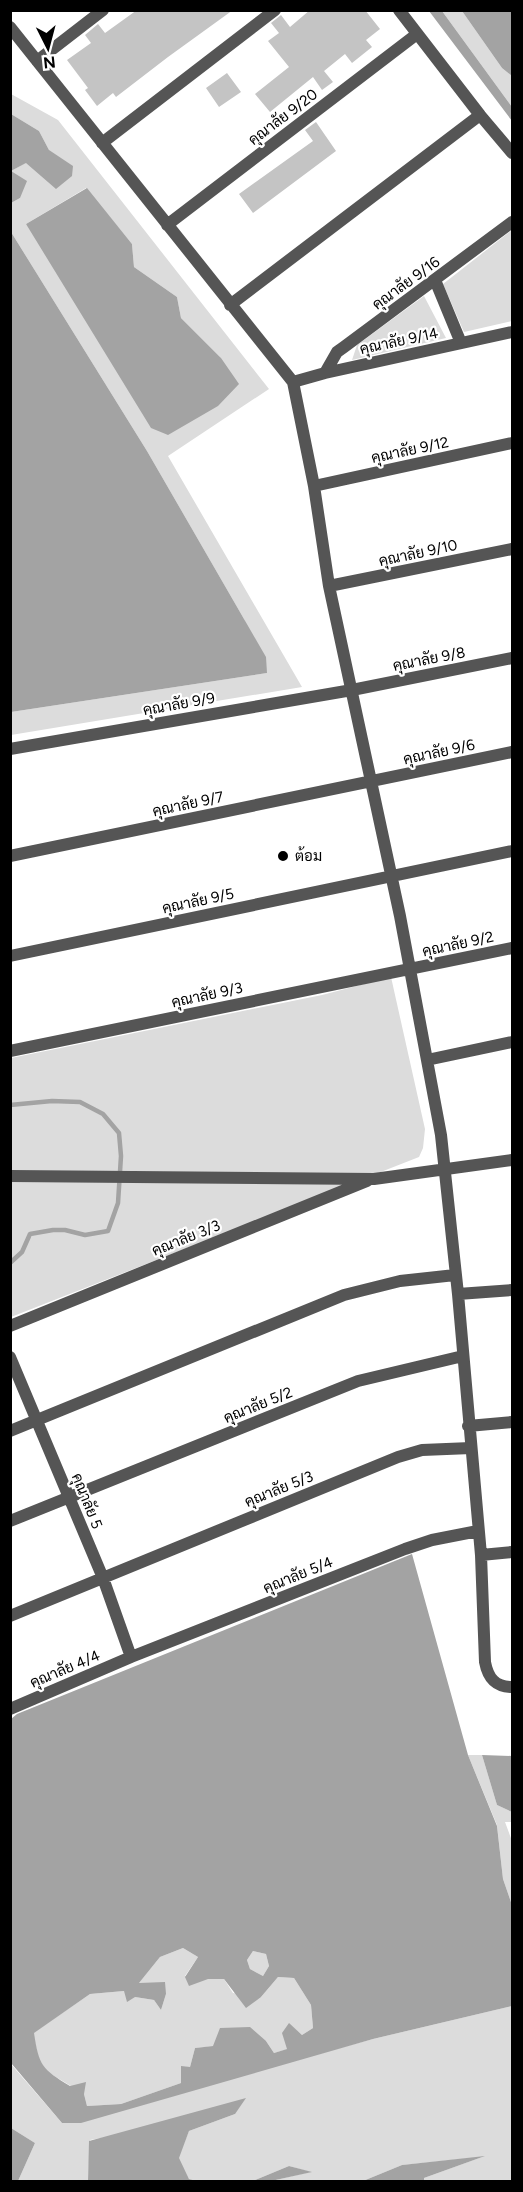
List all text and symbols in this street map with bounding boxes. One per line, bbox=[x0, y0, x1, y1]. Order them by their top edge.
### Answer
north arrow bbox=[18, 18, 78, 78]
text: N bbox=[42, 52, 57, 73]
street label: คุณาลัย 9/20 bbox=[245, 85, 322, 150]
street label: คุณาลัย 9/16 bbox=[369, 252, 445, 315]
street label: คุณาลัย 9/14 bbox=[358, 324, 440, 360]
street label: คุณาลัย 9/12 bbox=[370, 433, 451, 469]
street label: คุณาลัย 9/10 bbox=[377, 536, 459, 572]
street label: คุณาลัย 9/8 bbox=[391, 643, 467, 677]
street label: คุณาลัย 9/9 bbox=[142, 689, 217, 721]
street label: คุณาลัย 9/6 bbox=[402, 736, 477, 770]
street label: คุณาลัย 9/7 bbox=[151, 788, 226, 822]
place label: ต้อม bbox=[295, 846, 322, 865]
marker: ต้อม bbox=[276, 849, 290, 863]
street label: คุณาลัย 9/5 bbox=[161, 885, 236, 919]
street label: คุณาลัย 9/2 bbox=[421, 928, 496, 962]
street label: คุณาลัย 9/3 bbox=[170, 979, 245, 1013]
street label: คุณาลัย 3/3 bbox=[149, 1216, 223, 1262]
street label: คุณาลัย 5/2 bbox=[221, 1383, 296, 1429]
street label: คุณาลัย 5/3 bbox=[242, 1467, 317, 1513]
street label: คุณาลัย 5 bbox=[66, 1471, 106, 1532]
street label: คุณาลัย 5/4 bbox=[261, 1553, 336, 1599]
street label: คุณาลัย 4/4 bbox=[27, 1646, 103, 1694]

